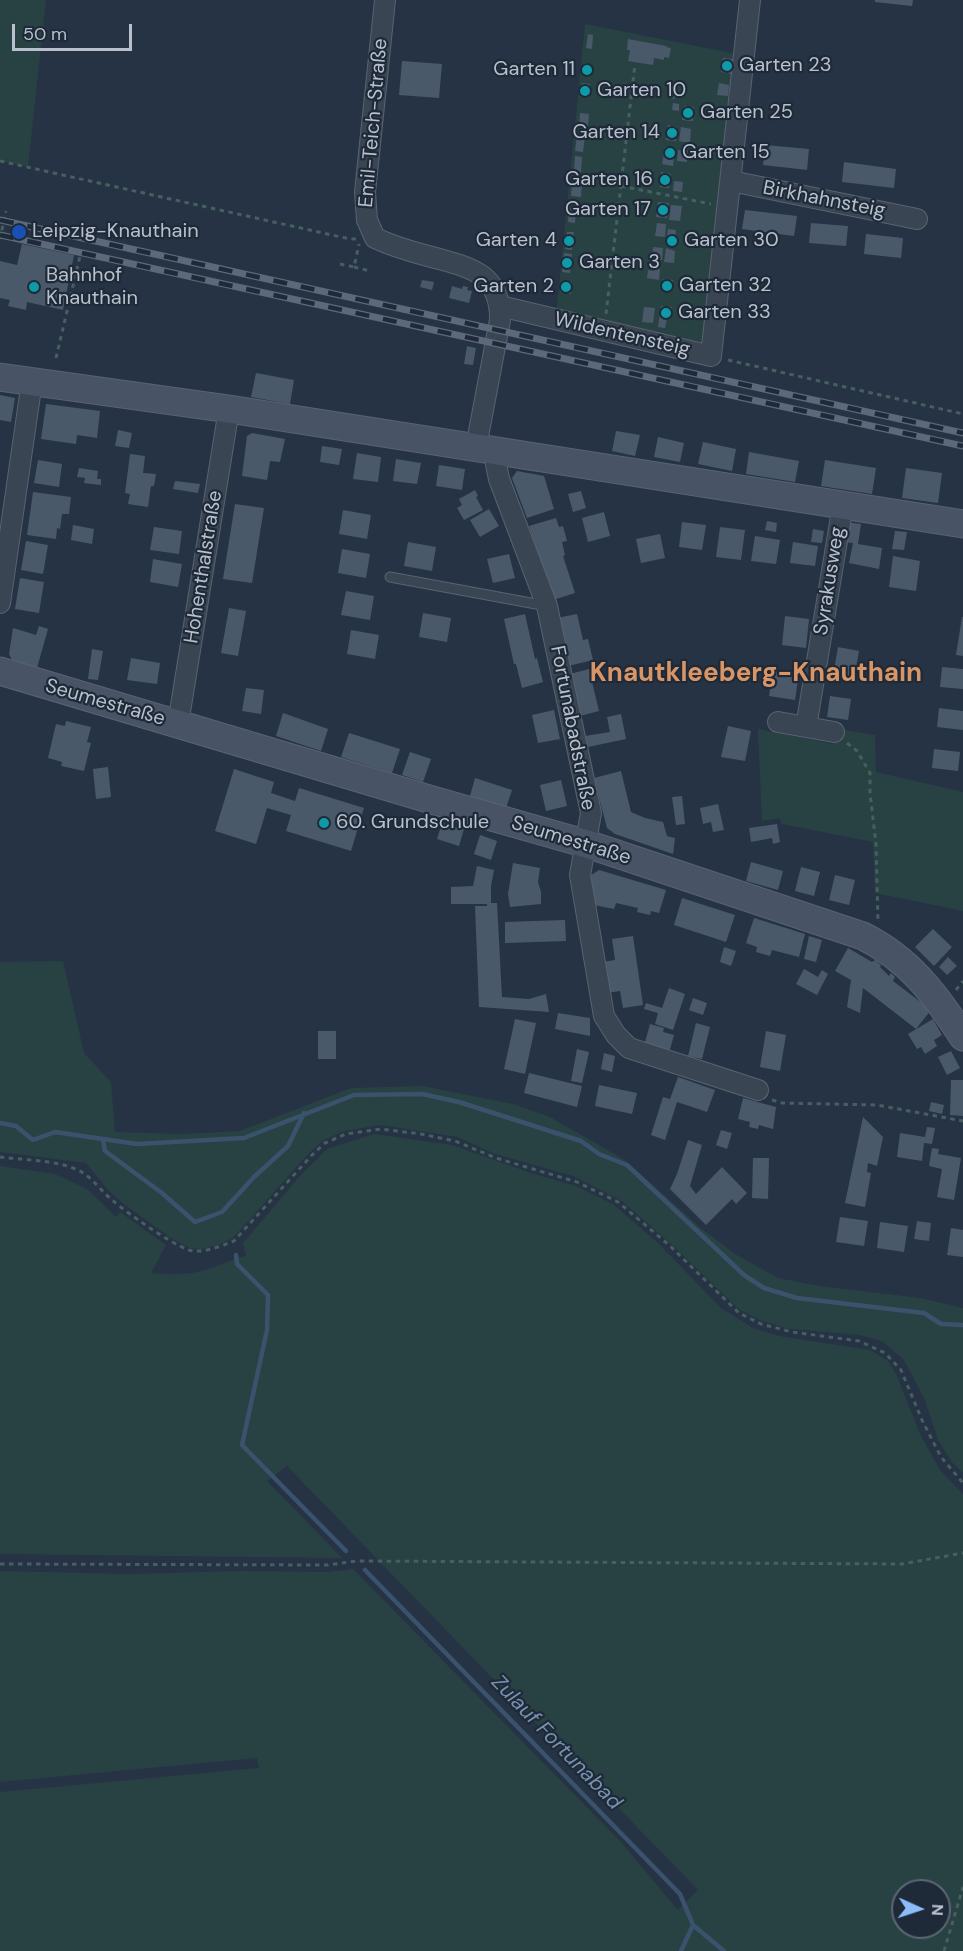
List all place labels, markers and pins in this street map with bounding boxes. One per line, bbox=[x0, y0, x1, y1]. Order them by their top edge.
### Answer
place label: Garten 23 bbox=[739, 54, 831, 78]
place label: Garten 11 bbox=[493, 58, 575, 82]
marker: Garten 23 bbox=[720, 59, 734, 73]
marker: Garten 11 bbox=[580, 63, 594, 77]
place label: Garten 10 bbox=[597, 79, 686, 103]
marker: Garten 10 bbox=[578, 84, 592, 98]
place label: Garten 25 bbox=[700, 101, 793, 125]
marker: Garten 25 bbox=[681, 106, 695, 120]
place label: Garten 14 bbox=[572, 121, 660, 145]
marker: Garten 14 bbox=[665, 126, 679, 140]
place label: Garten 15 bbox=[682, 141, 770, 165]
marker: Garten 15 bbox=[663, 146, 677, 160]
place label: Garten 16 bbox=[565, 168, 653, 192]
marker: Garten 16 bbox=[658, 173, 672, 187]
place label: Garten 17 bbox=[565, 198, 651, 222]
marker: Garten 17 bbox=[656, 203, 670, 217]
place label: Leipzig-Knauthain bbox=[32, 220, 199, 244]
marker: Leipzig-Knauthain bbox=[10, 223, 28, 241]
place label: Garten 4 bbox=[476, 229, 557, 253]
place label: Garten 30 bbox=[684, 229, 779, 253]
marker: Garten 4 bbox=[562, 234, 576, 248]
marker: Garten 30 bbox=[665, 234, 679, 248]
place label: Garten 3 bbox=[579, 251, 660, 275]
marker: Garten 3 bbox=[560, 256, 574, 270]
place label: Bahnhof Knauthain bbox=[46, 264, 138, 311]
place label: Garten 32 bbox=[679, 274, 771, 298]
place label: Garten 2 bbox=[473, 275, 554, 299]
marker: Garten 32 bbox=[660, 279, 674, 293]
marker: Bahnhof Knauthain bbox=[27, 280, 41, 294]
marker: Garten 2 bbox=[559, 280, 573, 294]
place label: Garten 33 bbox=[678, 301, 771, 325]
marker: Garten 33 bbox=[659, 306, 673, 320]
place label: 60. Grundschule bbox=[336, 811, 489, 835]
marker: 60. Grundschule bbox=[317, 816, 331, 830]

